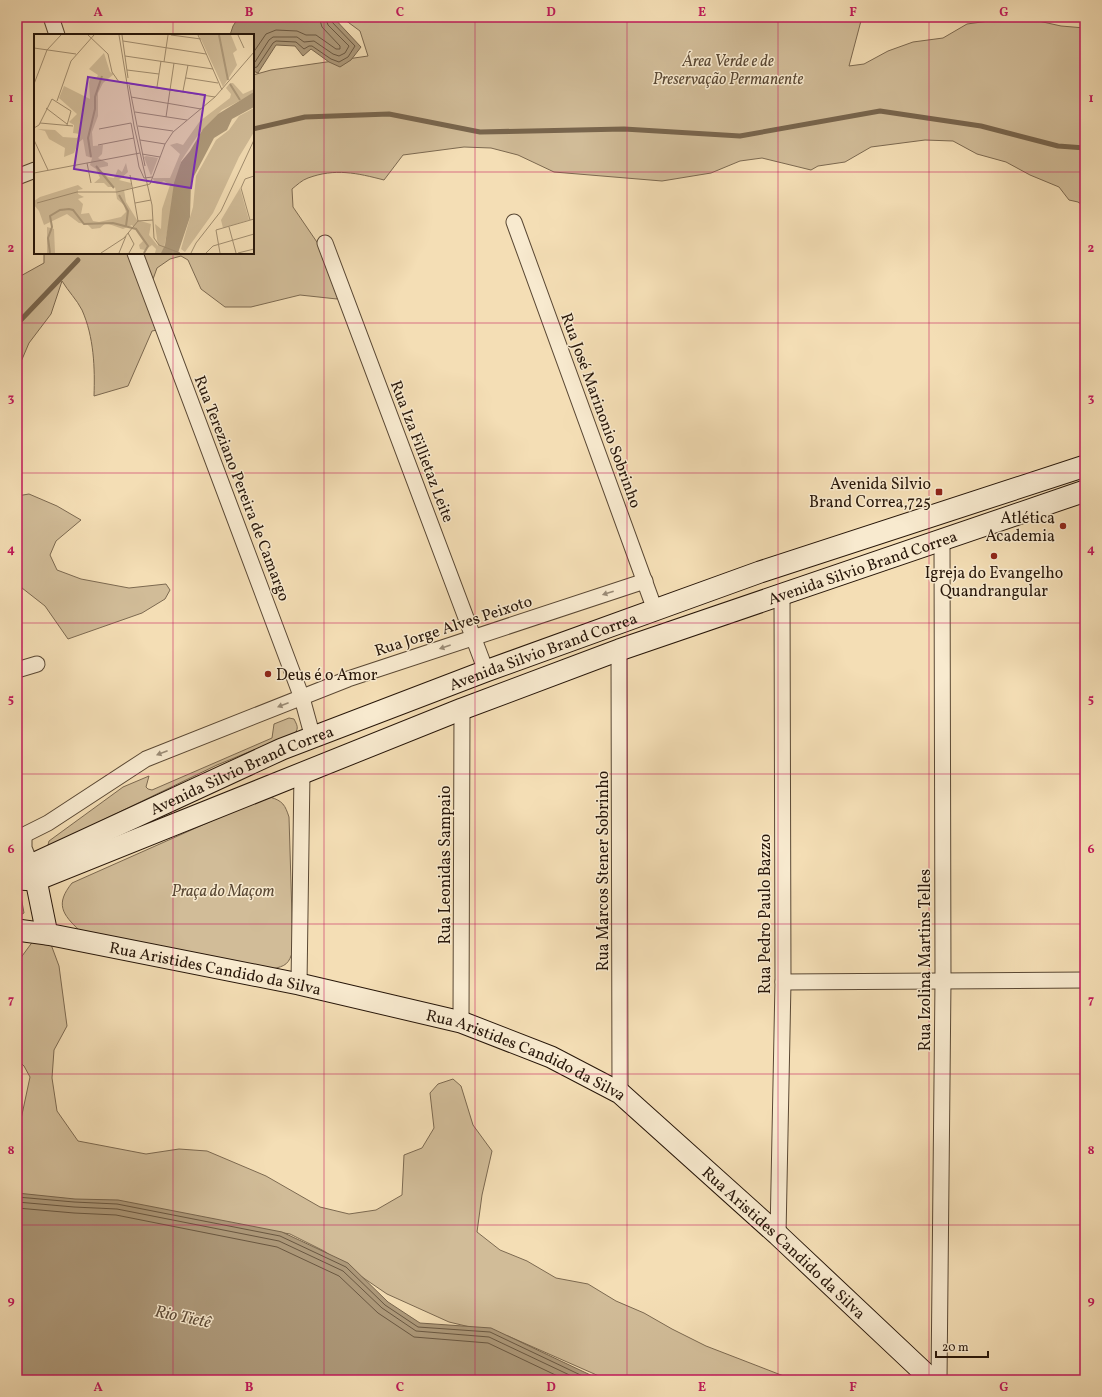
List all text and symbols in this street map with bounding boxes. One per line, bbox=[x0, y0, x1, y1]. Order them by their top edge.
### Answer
text: A bbox=[93, 4, 103, 22]
text: B bbox=[245, 4, 254, 22]
text: C bbox=[396, 4, 404, 22]
text: D bbox=[546, 4, 556, 22]
text: E bbox=[698, 4, 706, 22]
text: F bbox=[849, 4, 857, 22]
text: G bbox=[999, 4, 1009, 22]
inset map bbox=[34, 34, 254, 254]
park label: Área Verde e de Preservação Permanente bbox=[653, 51, 803, 91]
text: 1 bbox=[8, 90, 14, 108]
text: 1 bbox=[1088, 90, 1094, 108]
text: 2 bbox=[8, 240, 15, 258]
text: 2 bbox=[1088, 240, 1095, 258]
street label: Rua José Marinonio Sobrinho bbox=[555, 310, 646, 511]
street label: Rua Tereziano Pereira de Camargo bbox=[188, 373, 294, 605]
street label: Rua Iza Fillietaz Leite bbox=[384, 378, 458, 526]
text: 3 bbox=[8, 390, 15, 408]
text: 3 bbox=[1088, 390, 1095, 408]
place label: Avenida Silvio Brand Correa,725 bbox=[809, 474, 931, 514]
marker: Avenida Silvio Brand Correa,725 bbox=[934, 487, 944, 497]
place label: Atlética Academia bbox=[985, 508, 1055, 548]
marker: Atlética Academia bbox=[1058, 521, 1068, 531]
street label: Avenida Silvio Brand Correa bbox=[766, 526, 961, 611]
text: 4 bbox=[7, 541, 15, 559]
text: 4 bbox=[1087, 541, 1095, 559]
marker: Igreja do Evangelho Quandrangular bbox=[989, 551, 999, 561]
place label: Igreja do Evangelho Quandrangular bbox=[925, 563, 1063, 603]
one-way arrow bbox=[602, 590, 614, 596]
street label: Rua Jorge Alves Peixoto bbox=[372, 591, 535, 663]
street label: Avenida Silvio Brand Correa bbox=[446, 608, 641, 697]
one-way arrow bbox=[438, 644, 450, 650]
place label: Deus é o Amor bbox=[276, 665, 378, 687]
marker: Deus é o Amor bbox=[263, 669, 273, 679]
text: 5 bbox=[8, 691, 14, 709]
text: 5 bbox=[1088, 691, 1094, 709]
one-way arrow bbox=[276, 703, 288, 709]
street label: Avenida Silvio Brand Correa bbox=[147, 721, 337, 821]
one-way arrow bbox=[155, 750, 167, 756]
street label: Rua Marcos Stener Sobrinho bbox=[593, 771, 615, 971]
street label: Rua Leonidas Sampaio bbox=[435, 785, 457, 945]
street label: Rua Pedro Paulo Bazzo bbox=[755, 834, 777, 994]
text: 6 bbox=[7, 841, 15, 859]
text: 6 bbox=[1087, 841, 1095, 859]
street label: Rua Izolina Martins Telles bbox=[915, 869, 937, 1051]
park label: Praça do Maçom bbox=[171, 881, 275, 903]
street label: Rua Aristides Candido da Silva bbox=[107, 938, 323, 1002]
text: 7 bbox=[8, 992, 14, 1010]
text: 7 bbox=[1088, 992, 1094, 1010]
street label: Rua Aristides Candido da Silva bbox=[424, 1005, 630, 1107]
text: 8 bbox=[7, 1142, 15, 1160]
text: 8 bbox=[1087, 1142, 1095, 1160]
street label: Rua Aristides Candido da Silva bbox=[696, 1163, 870, 1325]
text: 9 bbox=[7, 1292, 15, 1310]
text: 9 bbox=[1087, 1292, 1095, 1310]
water label: Rio Tietê bbox=[153, 1300, 215, 1335]
scale bar bbox=[936, 1333, 988, 1359]
text: 20 m bbox=[942, 1340, 969, 1356]
text: A bbox=[93, 1379, 103, 1397]
text: B bbox=[245, 1379, 254, 1397]
text: C bbox=[396, 1379, 404, 1397]
text: D bbox=[546, 1379, 556, 1397]
text: E bbox=[698, 1379, 706, 1397]
text: F bbox=[849, 1379, 857, 1397]
text: G bbox=[999, 1379, 1009, 1397]

